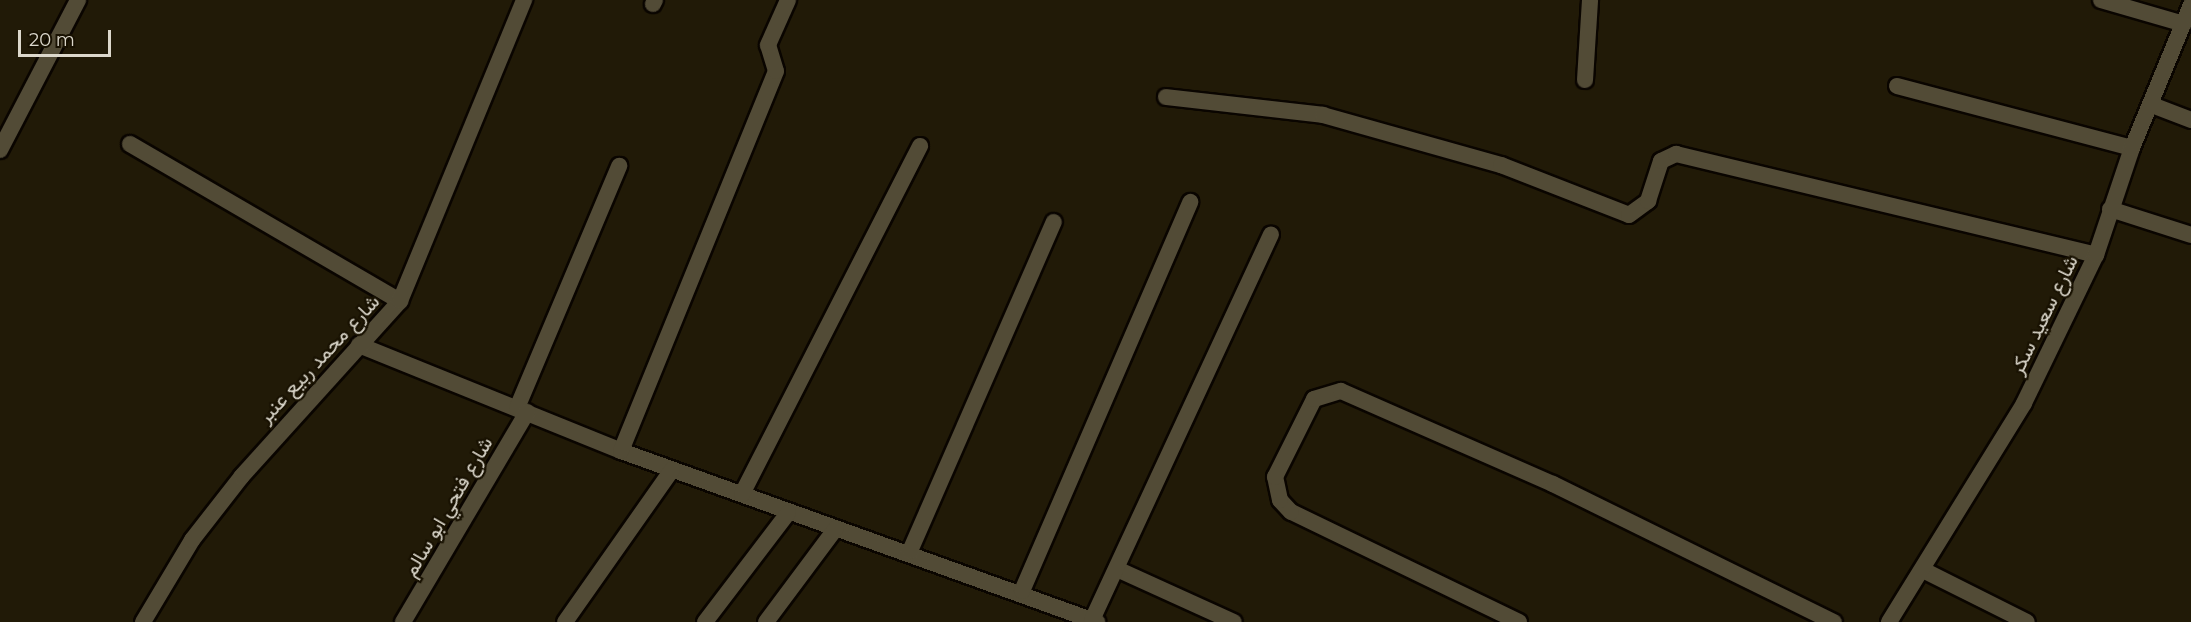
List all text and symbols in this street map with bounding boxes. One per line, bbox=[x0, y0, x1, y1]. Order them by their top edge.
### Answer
scale bar bbox=[21, 18, 114, 56]
text: 20 m bbox=[29, 29, 75, 51]
street label: شارع سعيد سكر bbox=[2005, 252, 2083, 378]
street label: شارع محمد ربيع عنبر bbox=[253, 290, 385, 428]
street label: شارع فتحي ابو سالم bbox=[398, 433, 498, 581]

